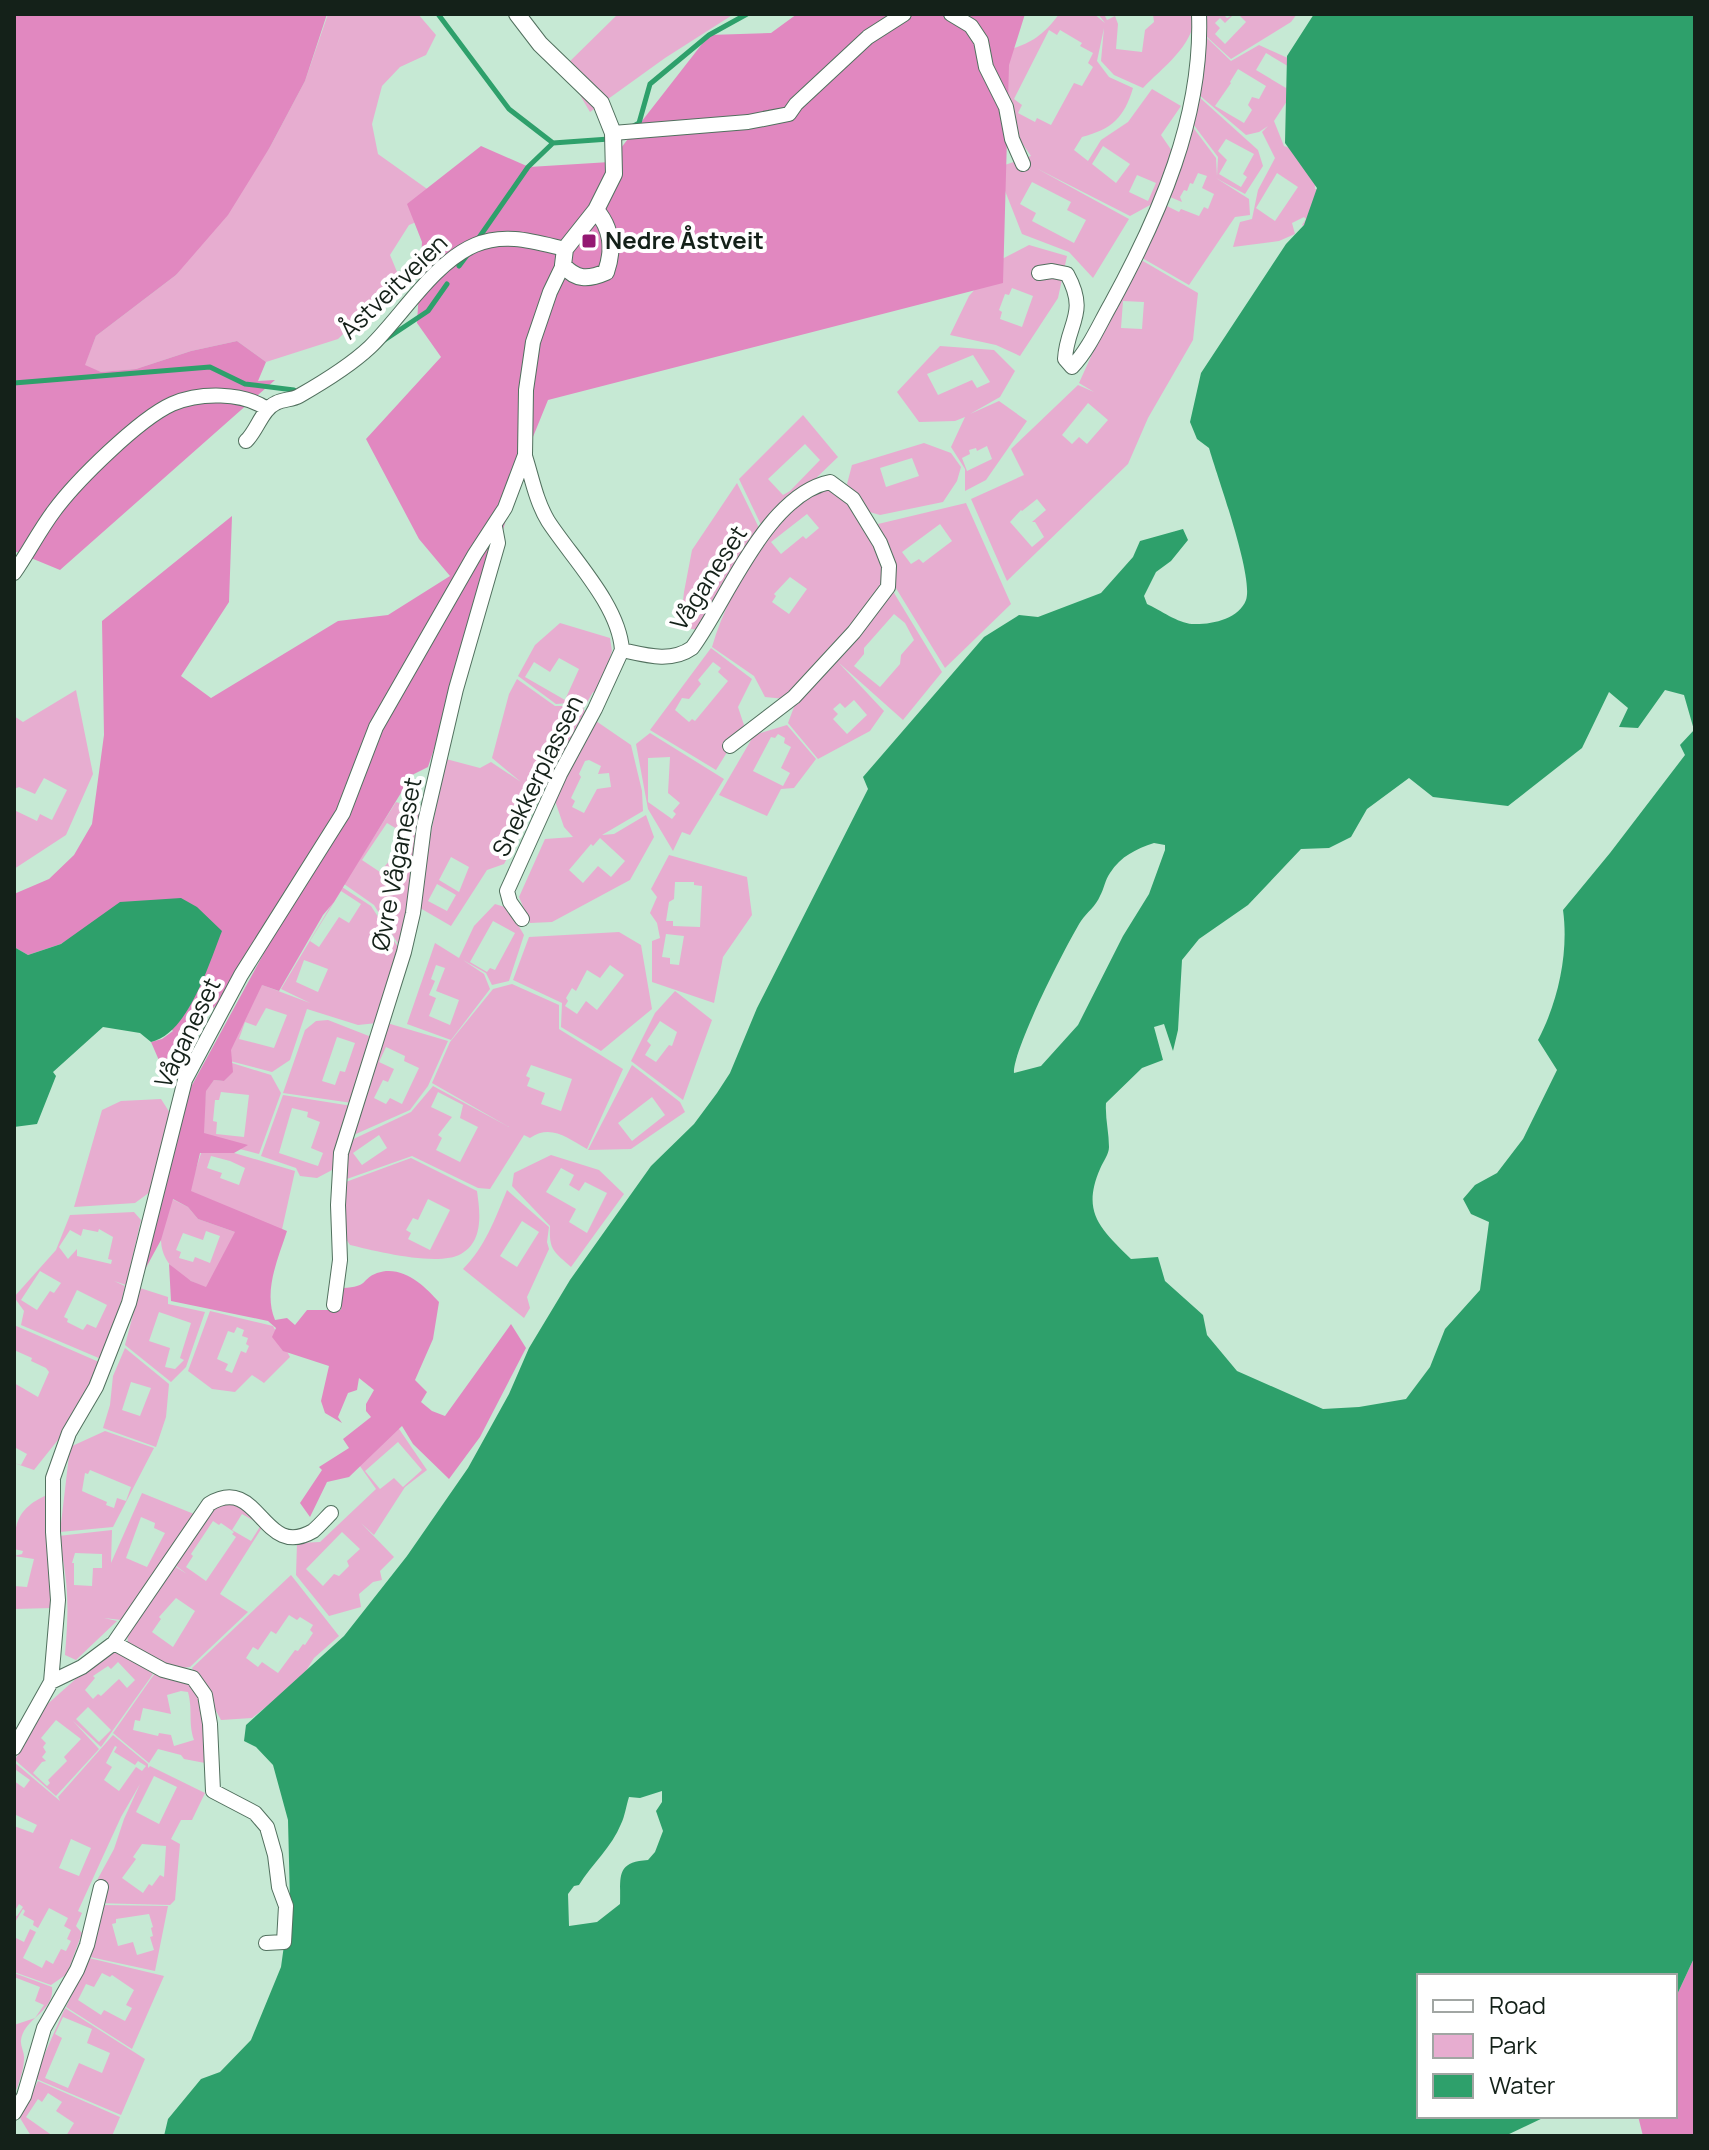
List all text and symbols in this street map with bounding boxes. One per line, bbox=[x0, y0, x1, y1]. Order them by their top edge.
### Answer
place label: Nedre Åstveit bbox=[605, 223, 764, 256]
street label: Åstveitveien bbox=[332, 226, 454, 346]
marker: Nedre Åstveit bbox=[580, 232, 598, 250]
street label: Våganeset bbox=[662, 518, 754, 636]
street label: Snekkerplassen bbox=[483, 689, 590, 861]
street label: Øvre Våganeset bbox=[363, 774, 428, 953]
street label: Våganeset bbox=[146, 972, 228, 1093]
legend bbox=[1417, 1974, 1677, 2118]
text: Road bbox=[1489, 1988, 1546, 2021]
text: Park bbox=[1489, 2028, 1538, 2061]
text: Water bbox=[1489, 2068, 1556, 2101]

